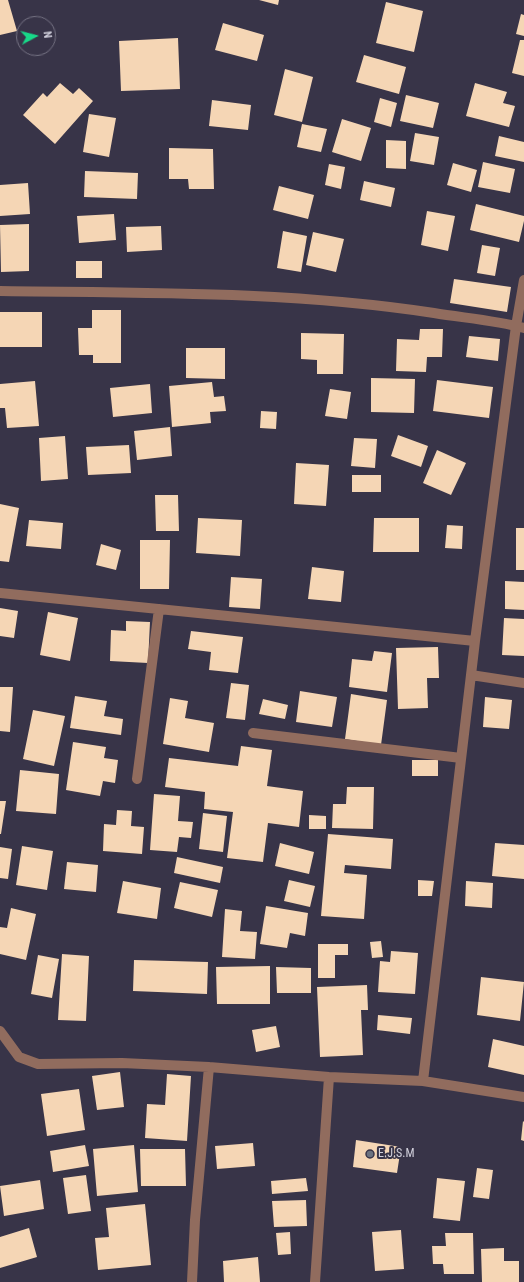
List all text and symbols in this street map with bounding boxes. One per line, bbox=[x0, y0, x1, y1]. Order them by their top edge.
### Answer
north arrow bbox=[16, 16, 56, 56]
text: N bbox=[41, 30, 54, 39]
place label: E.J.S.M bbox=[378, 1147, 415, 1161]
marker: E.J.S.M bbox=[365, 1149, 375, 1159]

